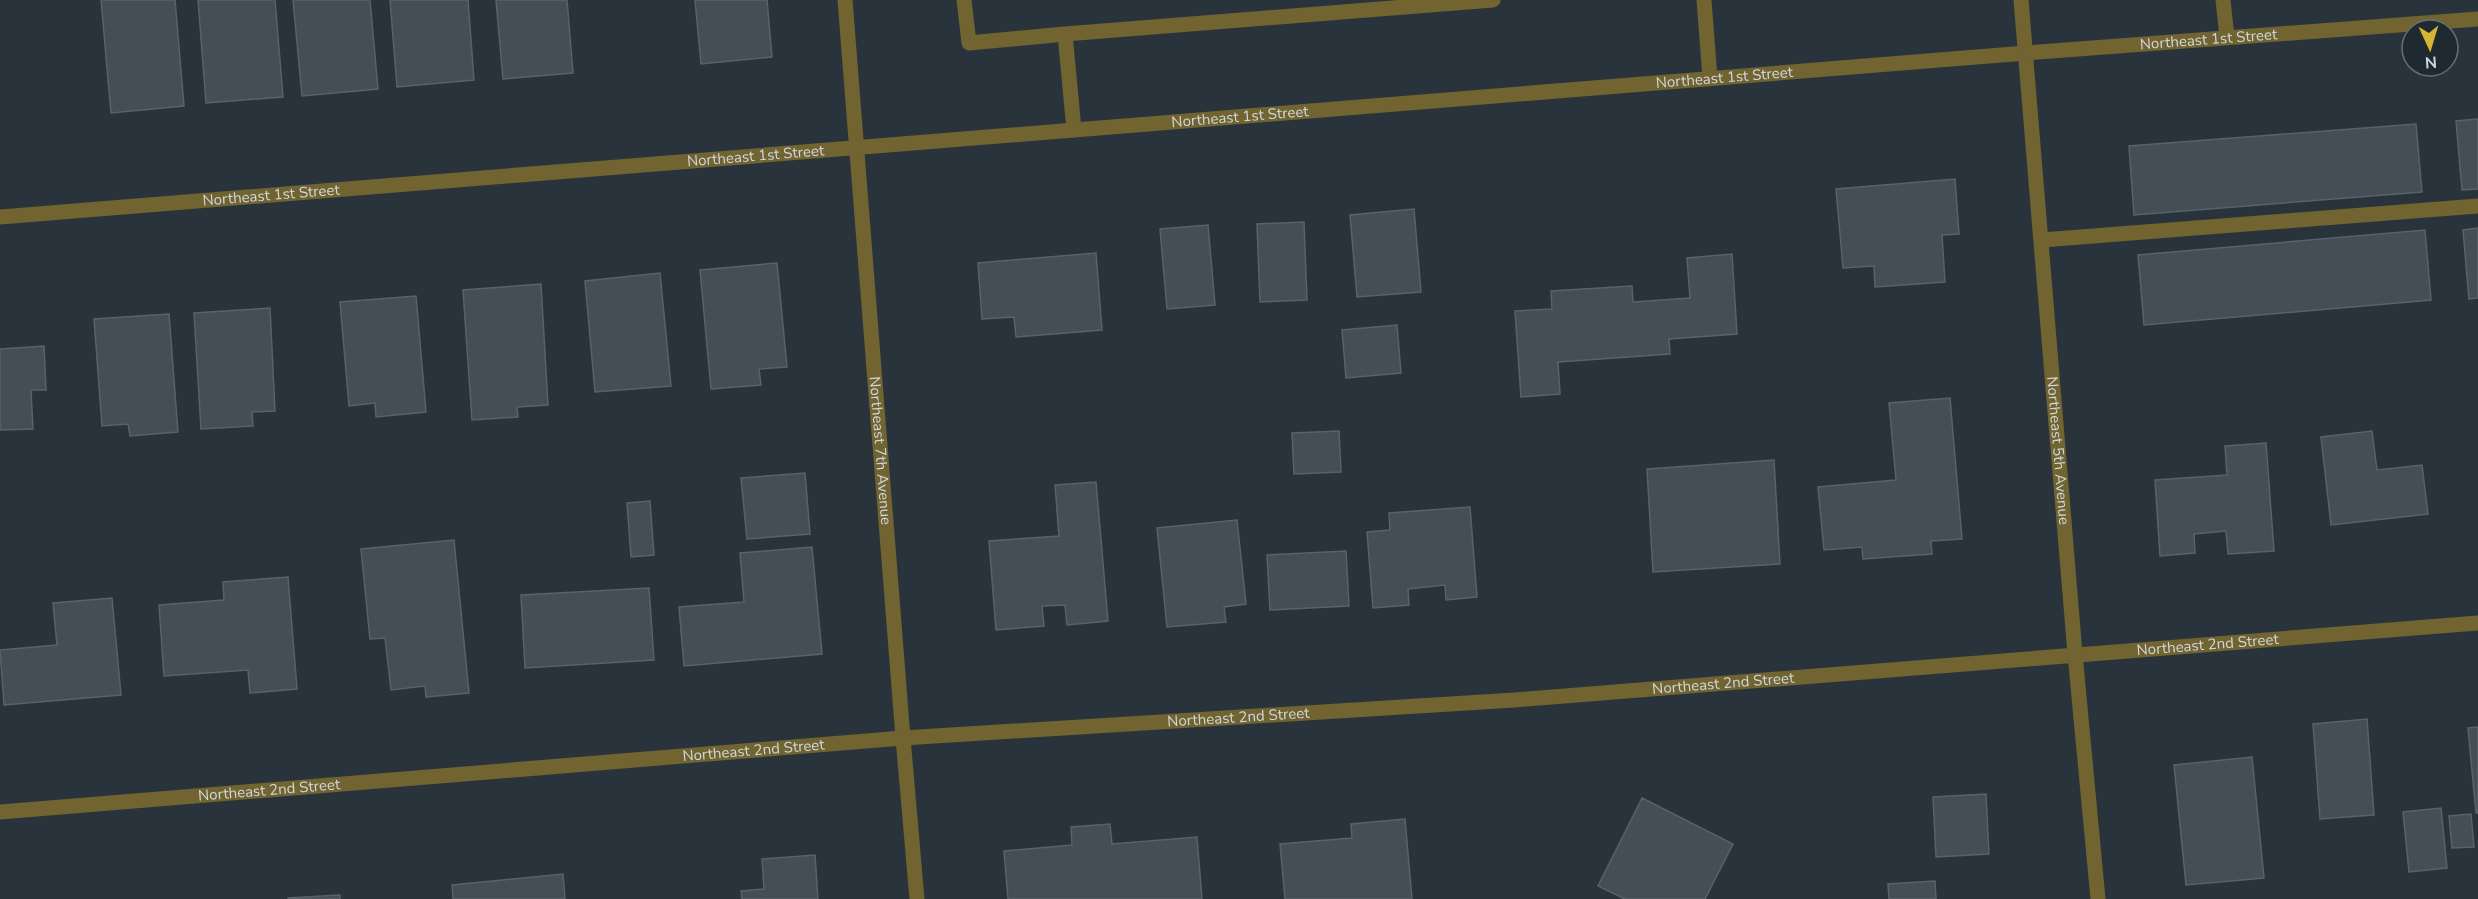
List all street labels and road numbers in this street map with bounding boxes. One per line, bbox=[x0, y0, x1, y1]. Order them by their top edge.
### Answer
street label: Northeast 1st Street bbox=[2139, 24, 2279, 54]
street label: Northeast 1st Street bbox=[1655, 62, 1794, 93]
street label: Northeast 1st Street bbox=[1171, 101, 1310, 132]
street label: Northeast 1st Street bbox=[686, 140, 826, 171]
street label: Northeast 1st Street bbox=[202, 179, 341, 211]
street label: Northeast 5th Avenue bbox=[2042, 375, 2074, 526]
street label: Northeast 7th Avenue bbox=[865, 376, 896, 526]
street label: Northeast 2nd Street bbox=[2136, 629, 2280, 660]
street label: Northeast 2nd Street bbox=[1651, 668, 1796, 699]
street label: Northeast 2nd Street bbox=[1167, 703, 1311, 732]
street label: Northeast 2nd Street bbox=[682, 734, 826, 766]
street label: Northeast 2nd Street bbox=[197, 774, 342, 806]

